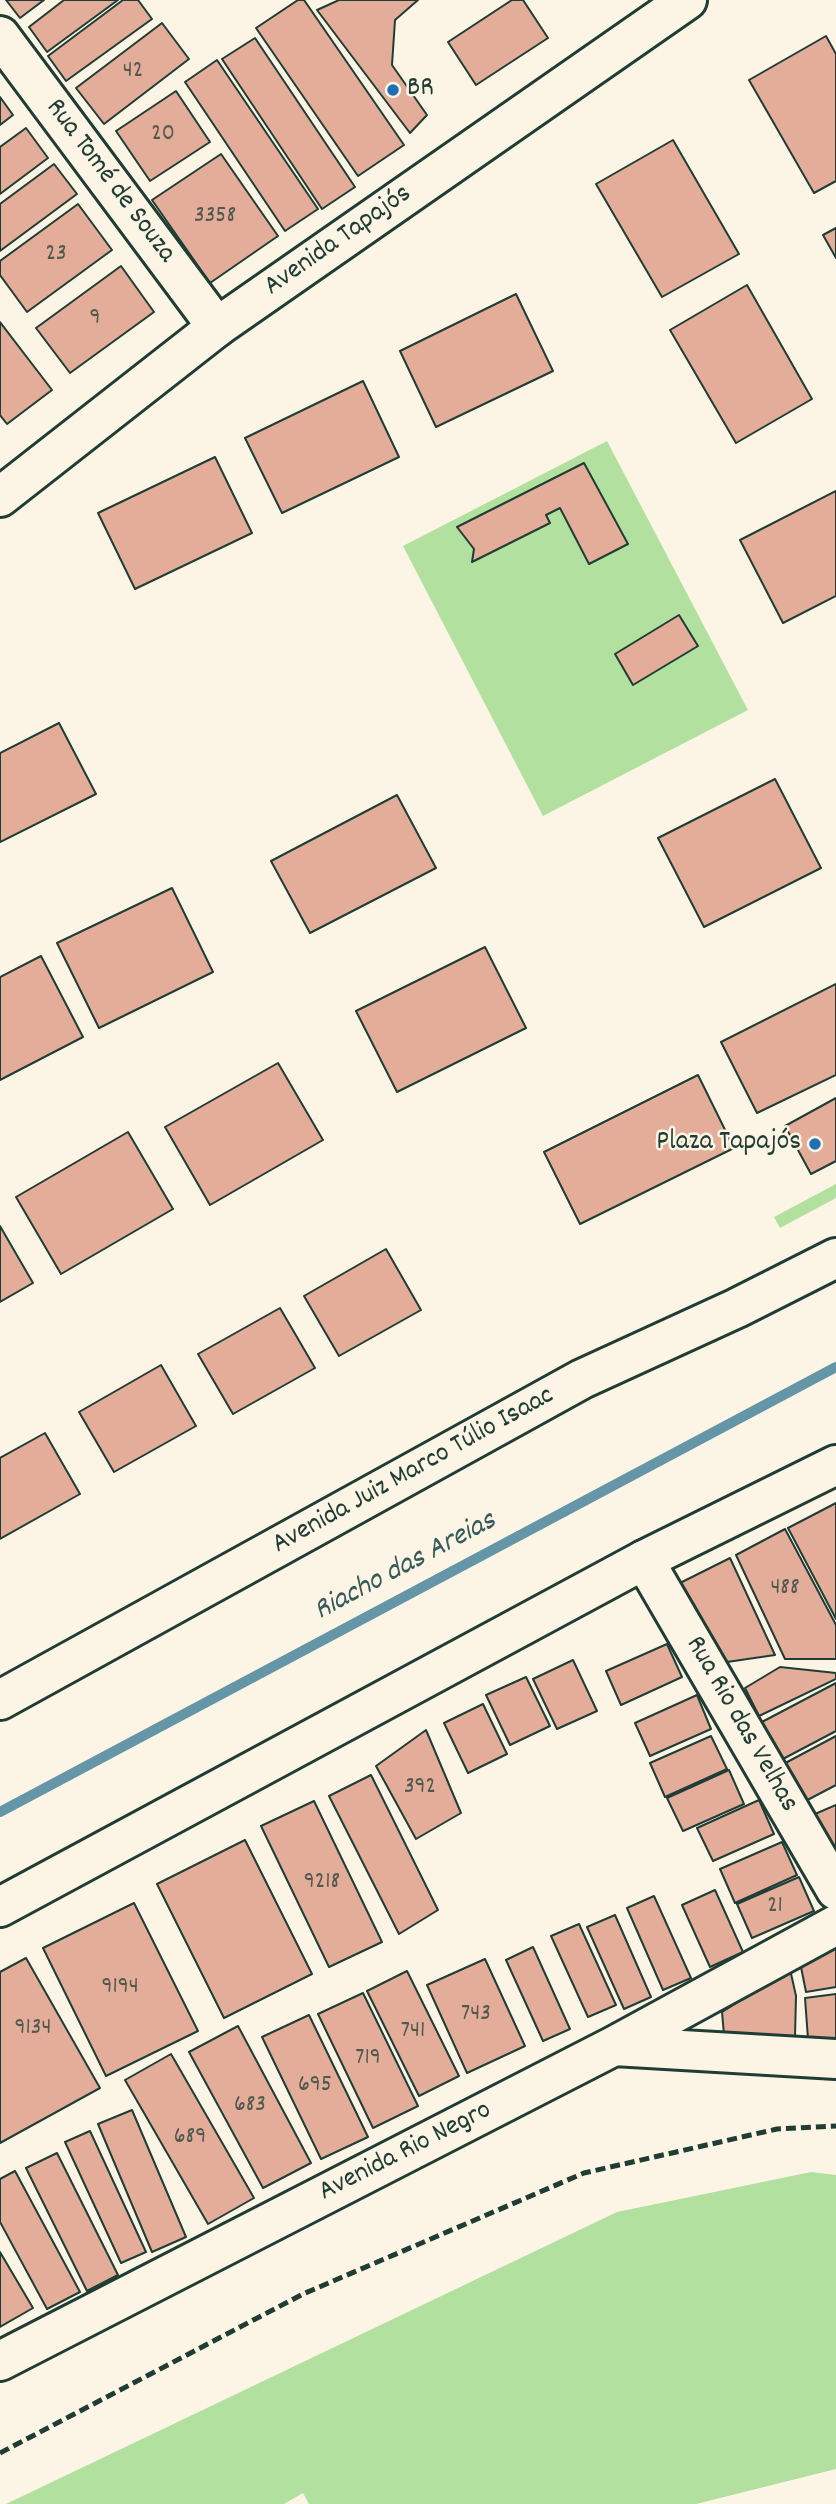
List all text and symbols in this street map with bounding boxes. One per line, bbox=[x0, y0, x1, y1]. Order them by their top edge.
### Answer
house number: 42 bbox=[123, 59, 143, 87]
place label: BR bbox=[407, 73, 434, 107]
marker: BR bbox=[385, 82, 401, 98]
street label: Rua Tomé de Souza bbox=[36, 93, 182, 271]
house number: 20 bbox=[151, 122, 175, 150]
street label: Avenida Tapajós bbox=[259, 179, 419, 305]
house number: 3358 bbox=[194, 204, 236, 232]
house number: 23 bbox=[45, 242, 67, 270]
house number: 9 bbox=[90, 306, 100, 334]
place label: Plaza Tapajós bbox=[656, 1127, 801, 1161]
marker: Plaza Tapajós bbox=[807, 1136, 823, 1152]
street label: Avenida Juiz Marco Túlio Isaac bbox=[267, 1381, 561, 1563]
water label: Riacho das Areias bbox=[309, 1505, 503, 1631]
house number: 488 bbox=[770, 1576, 800, 1604]
street label: Rua Rio das Velhas bbox=[676, 1631, 804, 1819]
house number: 392 bbox=[404, 1775, 436, 1803]
house number: 9218 bbox=[304, 1870, 340, 1898]
house number: 21 bbox=[767, 1894, 783, 1922]
house number: 9194 bbox=[101, 1975, 139, 2003]
house number: 743 bbox=[461, 2002, 491, 2030]
house number: 9134 bbox=[15, 2016, 51, 2044]
house number: 741 bbox=[401, 2019, 425, 2047]
house number: 719 bbox=[355, 2046, 381, 2074]
house number: 695 bbox=[298, 2073, 332, 2101]
house number: 683 bbox=[234, 2093, 266, 2121]
street label: Avenida Rio Negro bbox=[314, 2095, 498, 2211]
house number: 689 bbox=[174, 2125, 206, 2153]

